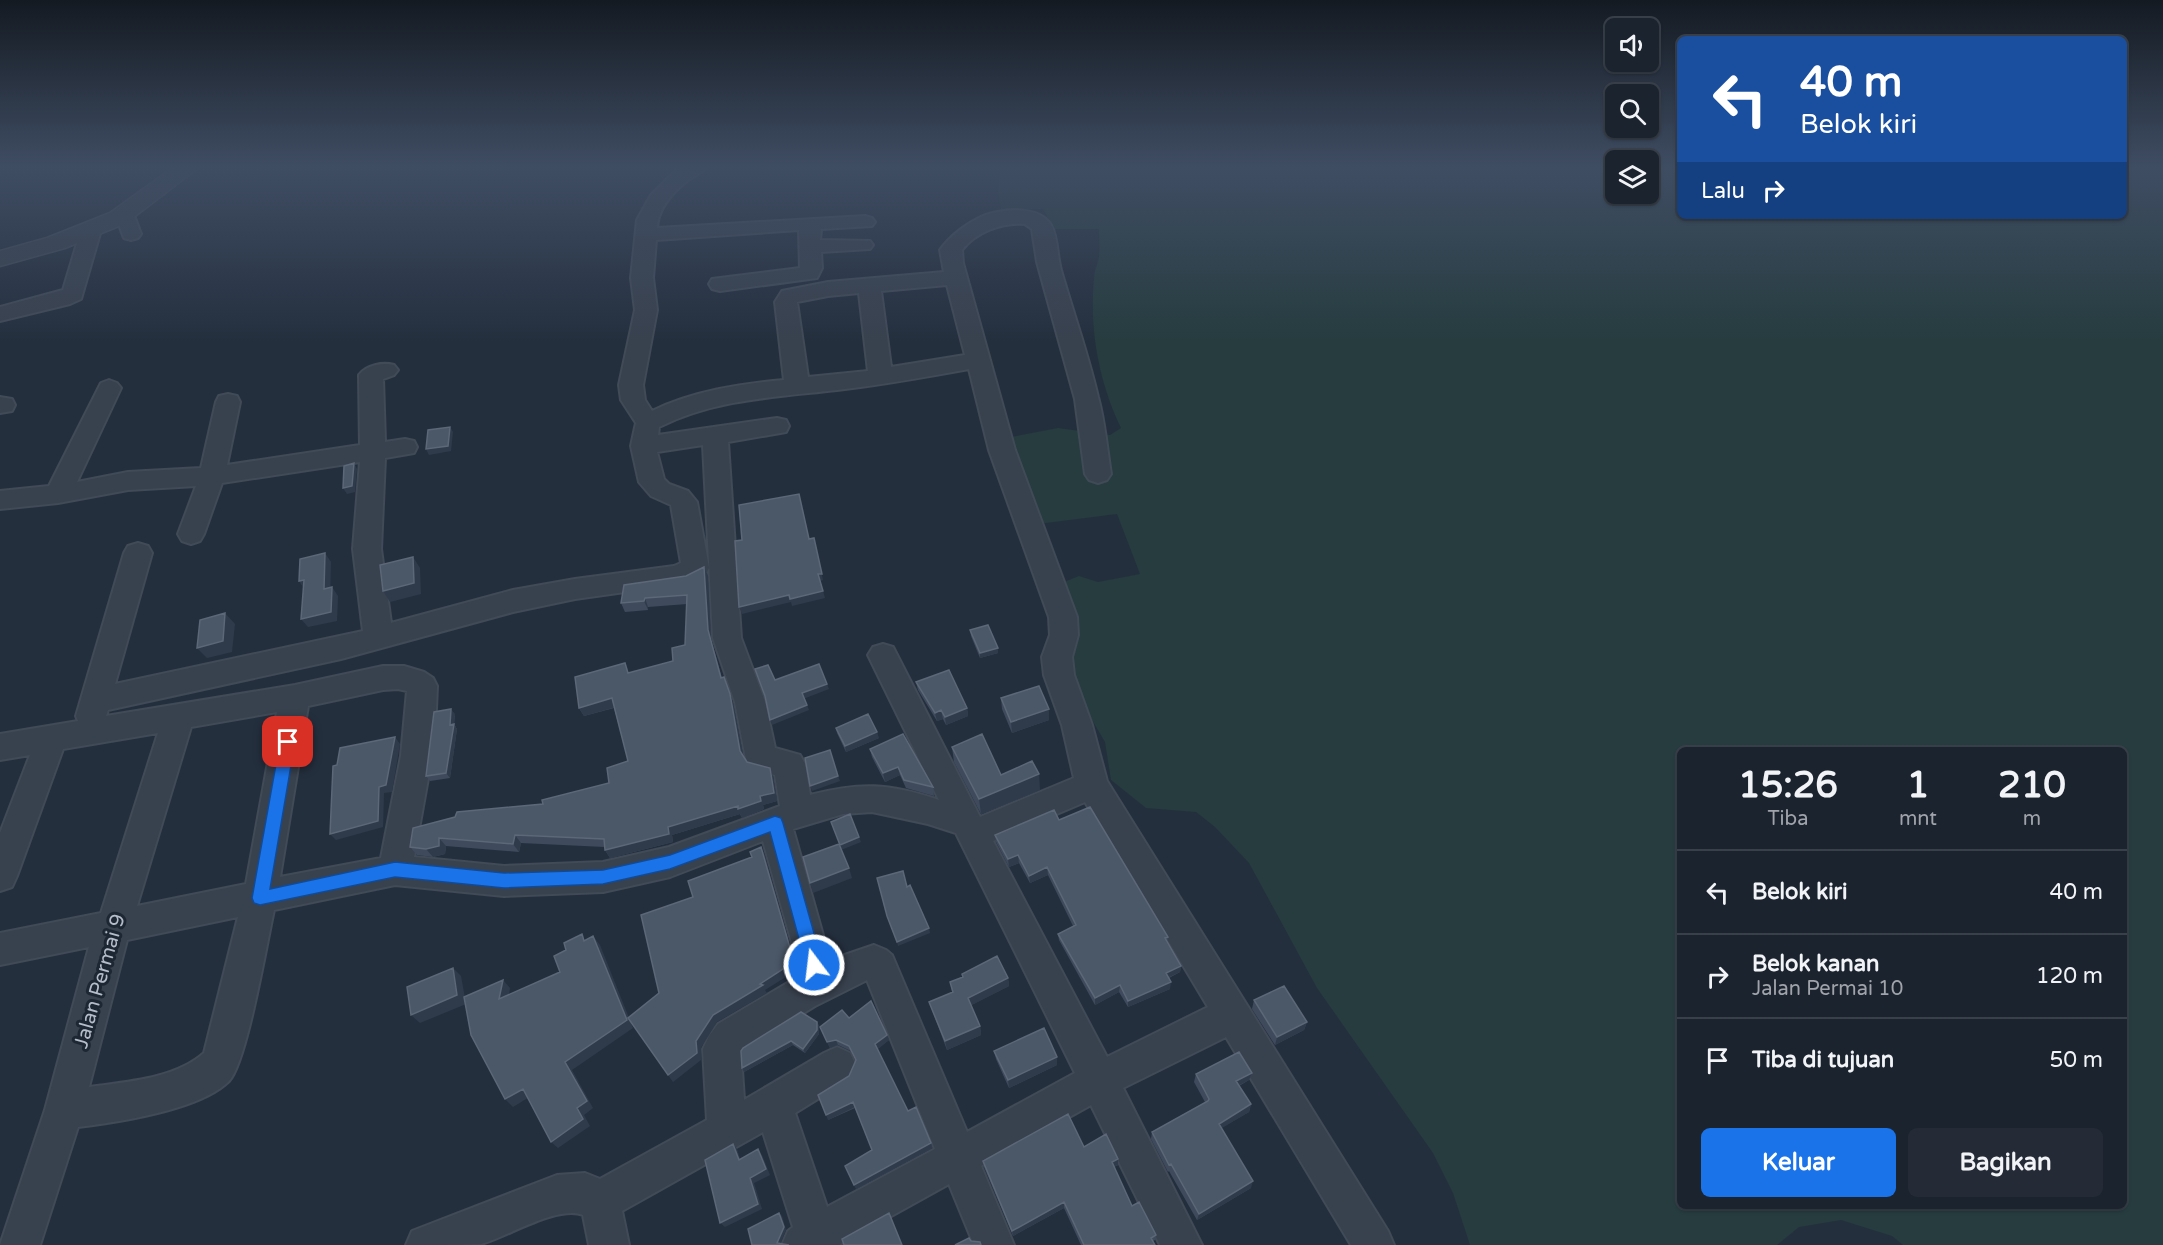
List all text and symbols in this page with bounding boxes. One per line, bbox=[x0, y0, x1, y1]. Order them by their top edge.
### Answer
map controls bbox=[1605, 18, 1659, 204]
button: sound bbox=[1605, 18, 1659, 72]
text: 40 m bbox=[1800, 57, 1902, 108]
icon: left bbox=[1701, 60, 1779, 138]
button: search bbox=[1605, 84, 1659, 138]
text: Belok kiri bbox=[1800, 108, 1917, 141]
button: layers bbox=[1605, 150, 1659, 204]
icon: right bbox=[1757, 174, 1790, 207]
text: Lalu bbox=[1701, 178, 1745, 204]
pin bbox=[262, 716, 313, 767]
icon: arrive bbox=[271, 725, 304, 758]
text: 15:26 bbox=[1738, 764, 1838, 807]
text: 1 bbox=[1907, 764, 1929, 807]
text: 210 bbox=[1998, 764, 2066, 807]
text: Tiba bbox=[1768, 807, 1808, 831]
text: mnt bbox=[1899, 807, 1937, 831]
text: m bbox=[2023, 807, 2041, 831]
icon: left bbox=[1701, 876, 1734, 909]
text: Belok kiri bbox=[1752, 879, 1848, 905]
text: 40 m bbox=[2049, 879, 2103, 905]
street label: Jalan Permai 9 bbox=[69, 911, 131, 1051]
position arrow bbox=[782, 933, 846, 997]
text: Belok kanan bbox=[1752, 951, 1879, 977]
icon: right bbox=[1701, 960, 1734, 993]
text: 120 m bbox=[2036, 963, 2103, 989]
text: Jalan Permai 10 bbox=[1752, 977, 1903, 1001]
icon: arrive bbox=[1701, 1044, 1734, 1077]
text: Tiba di tujuan bbox=[1752, 1047, 1894, 1073]
text: 50 m bbox=[2049, 1047, 2103, 1073]
button: Keluar bbox=[1701, 1128, 1896, 1197]
button: Bagikan bbox=[1908, 1128, 2103, 1197]

